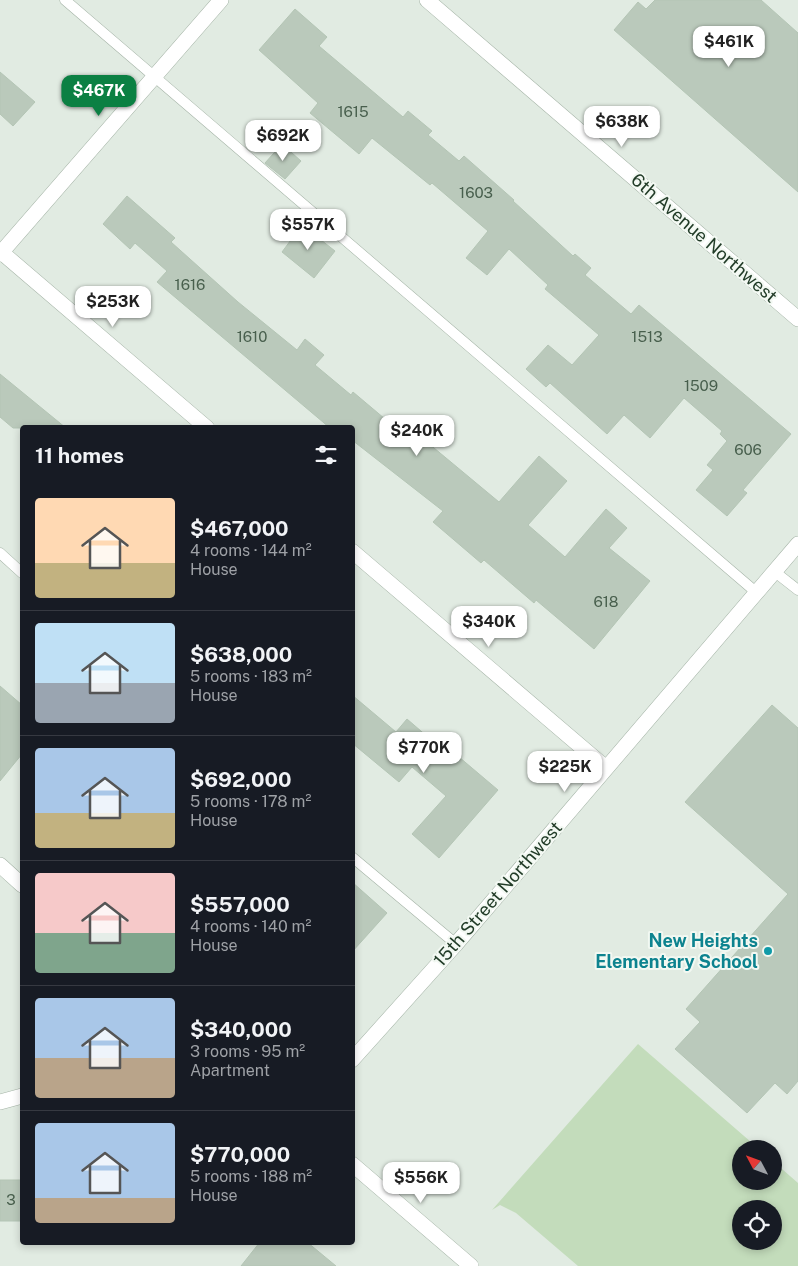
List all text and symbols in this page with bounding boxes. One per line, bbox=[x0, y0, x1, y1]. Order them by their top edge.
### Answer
pin: $461K bbox=[694, 26, 764, 68]
text: $461K bbox=[704, 32, 754, 51]
pin: $467K bbox=[64, 74, 134, 117]
text: $467K bbox=[72, 81, 126, 100]
house number: 1615 bbox=[337, 103, 369, 120]
pin: $638K bbox=[587, 106, 657, 148]
text: $638K bbox=[595, 112, 649, 131]
pin: $692K bbox=[248, 120, 318, 162]
text: $692K bbox=[256, 126, 310, 145]
street label: 6th Avenue Northwest bbox=[627, 169, 782, 307]
house number: 1603 bbox=[459, 184, 493, 201]
pin: $557K bbox=[273, 208, 343, 251]
text: $557K bbox=[281, 215, 335, 234]
house number: 1616 bbox=[175, 276, 205, 293]
pin: $253K bbox=[78, 286, 148, 328]
text: $253K bbox=[86, 292, 140, 311]
house number: 1610 bbox=[237, 328, 267, 345]
house number: 1513 bbox=[631, 328, 663, 345]
house number: 1509 bbox=[684, 377, 718, 394]
pin: $240K bbox=[382, 414, 452, 457]
text: $240K bbox=[390, 421, 444, 440]
icon: filters bbox=[312, 441, 340, 469]
house number: 606 bbox=[734, 441, 762, 458]
text: 11 homes bbox=[35, 443, 124, 468]
text: $467,000 bbox=[190, 516, 289, 541]
icon: home bbox=[75, 518, 135, 578]
text: 4 rooms · 144 m² bbox=[190, 541, 312, 560]
text: House bbox=[190, 560, 238, 579]
house number: 618 bbox=[593, 593, 619, 610]
pin: $340K bbox=[454, 606, 524, 648]
text: $340K bbox=[462, 612, 516, 631]
text: $638,000 bbox=[190, 642, 292, 667]
icon: home bbox=[75, 643, 135, 703]
text: 5 rooms · 183 m² bbox=[190, 667, 312, 686]
text: House bbox=[190, 686, 238, 705]
pin: $770K bbox=[389, 732, 459, 774]
text: $770K bbox=[398, 738, 450, 757]
pin: $225K bbox=[530, 750, 600, 793]
text: $225K bbox=[538, 757, 592, 776]
text: $692,000 bbox=[190, 767, 292, 792]
icon: home bbox=[75, 768, 135, 828]
text: 5 rooms · 178 m² bbox=[190, 792, 311, 811]
text: House bbox=[190, 811, 238, 830]
street label: 15th Street Northwest bbox=[429, 817, 566, 970]
text: $557,000 bbox=[190, 892, 290, 917]
icon: home bbox=[75, 893, 135, 953]
text: 4 rooms · 140 m² bbox=[190, 917, 311, 936]
place label: New Heights Elementary School bbox=[595, 930, 758, 972]
text: House bbox=[190, 936, 238, 955]
marker: New Heights Elementary School bbox=[762, 945, 774, 957]
text: $340,000 bbox=[190, 1017, 292, 1042]
icon: home bbox=[75, 1018, 135, 1078]
text: 3 rooms · 95 m² bbox=[190, 1042, 305, 1061]
text: Apartment bbox=[190, 1061, 270, 1080]
north arrow bbox=[732, 1140, 782, 1190]
map controls bbox=[732, 1140, 782, 1250]
text: $770,000 bbox=[190, 1142, 290, 1167]
icon: home bbox=[75, 1143, 135, 1203]
pin: $556K bbox=[386, 1162, 456, 1204]
text: 5 rooms · 188 m² bbox=[190, 1167, 312, 1186]
text: $556K bbox=[394, 1168, 448, 1187]
text: House bbox=[190, 1186, 238, 1205]
house number: 3 bbox=[6, 1191, 16, 1208]
button: locate bbox=[732, 1200, 782, 1250]

